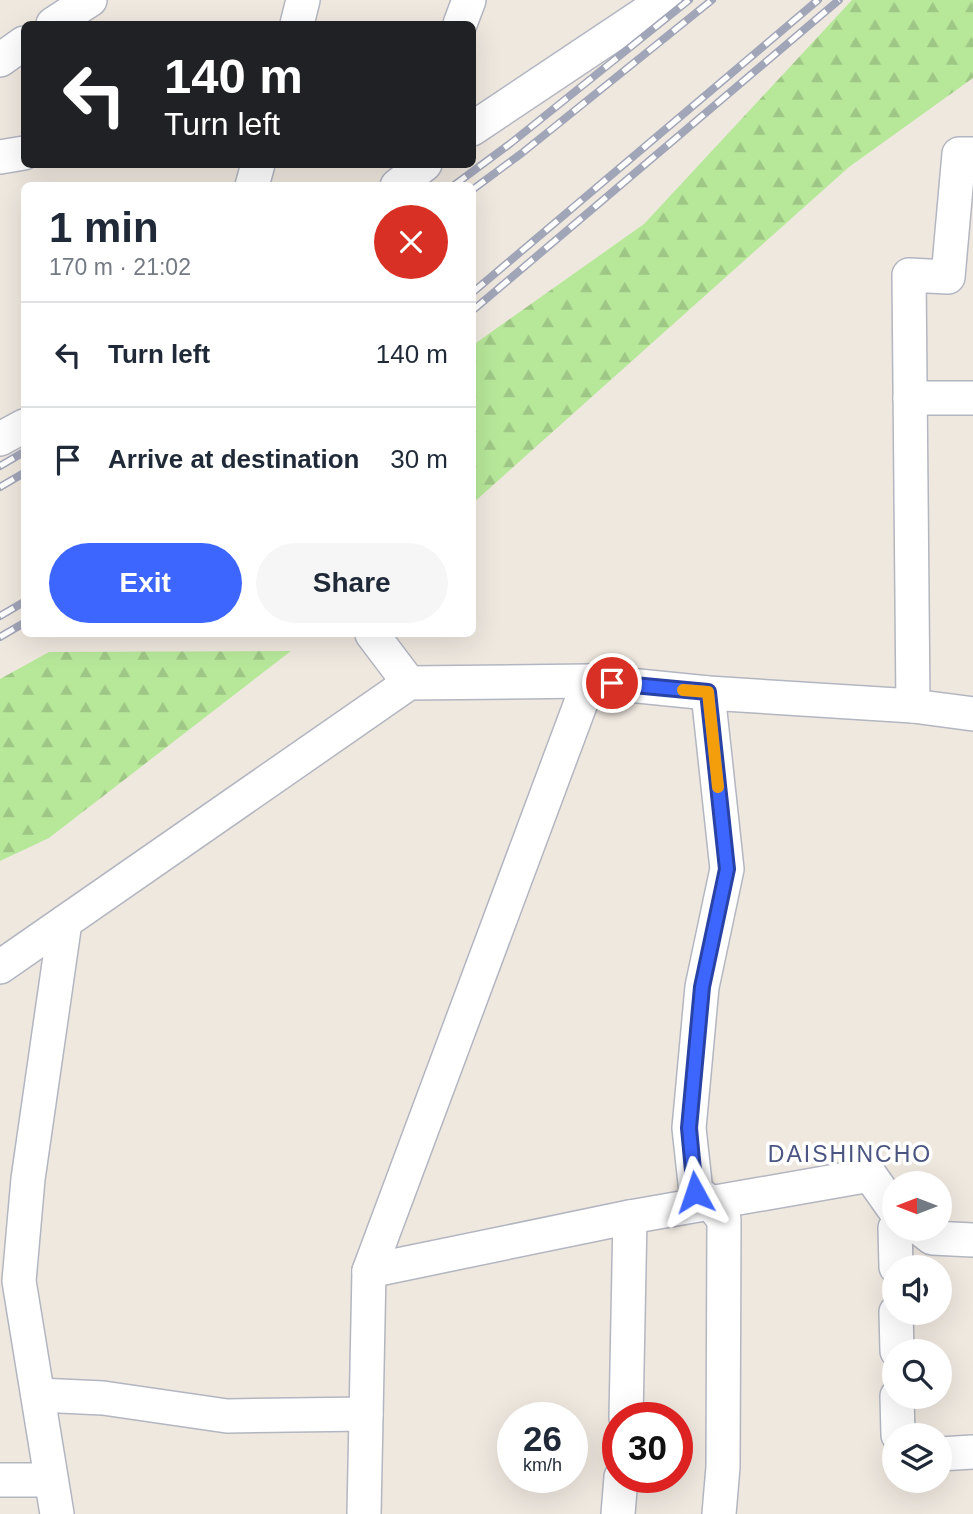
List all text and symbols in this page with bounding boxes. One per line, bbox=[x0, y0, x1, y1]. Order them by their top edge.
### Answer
icon: left bbox=[49, 49, 140, 140]
text: 140 m bbox=[164, 49, 303, 103]
text: Turn left bbox=[164, 106, 280, 142]
text: 1 min bbox=[49, 204, 159, 251]
button: close bbox=[374, 205, 448, 279]
text: 170 m · 21:02 bbox=[49, 254, 191, 280]
icon: left bbox=[49, 336, 87, 374]
text: Turn left bbox=[108, 339, 210, 369]
text: 140 m bbox=[376, 339, 448, 369]
icon: arrive bbox=[49, 441, 87, 479]
text: Arrive at destination bbox=[108, 444, 359, 474]
text: 30 m bbox=[390, 444, 448, 474]
button: Exit bbox=[49, 543, 242, 623]
button: Share bbox=[256, 543, 448, 623]
pin bbox=[582, 653, 642, 713]
icon: arrive bbox=[593, 664, 631, 702]
district label: DAISHINCHO bbox=[768, 1141, 932, 1167]
position arrow bbox=[658, 1155, 732, 1229]
north arrow bbox=[882, 1171, 952, 1241]
map controls bbox=[882, 1171, 952, 1493]
button: sound bbox=[882, 1255, 952, 1325]
button: search bbox=[882, 1339, 952, 1409]
speed limit sign: 30 bbox=[602, 1402, 693, 1493]
text: 26 bbox=[523, 1419, 562, 1458]
button: layers bbox=[882, 1423, 952, 1493]
text: km/h bbox=[523, 1455, 562, 1475]

